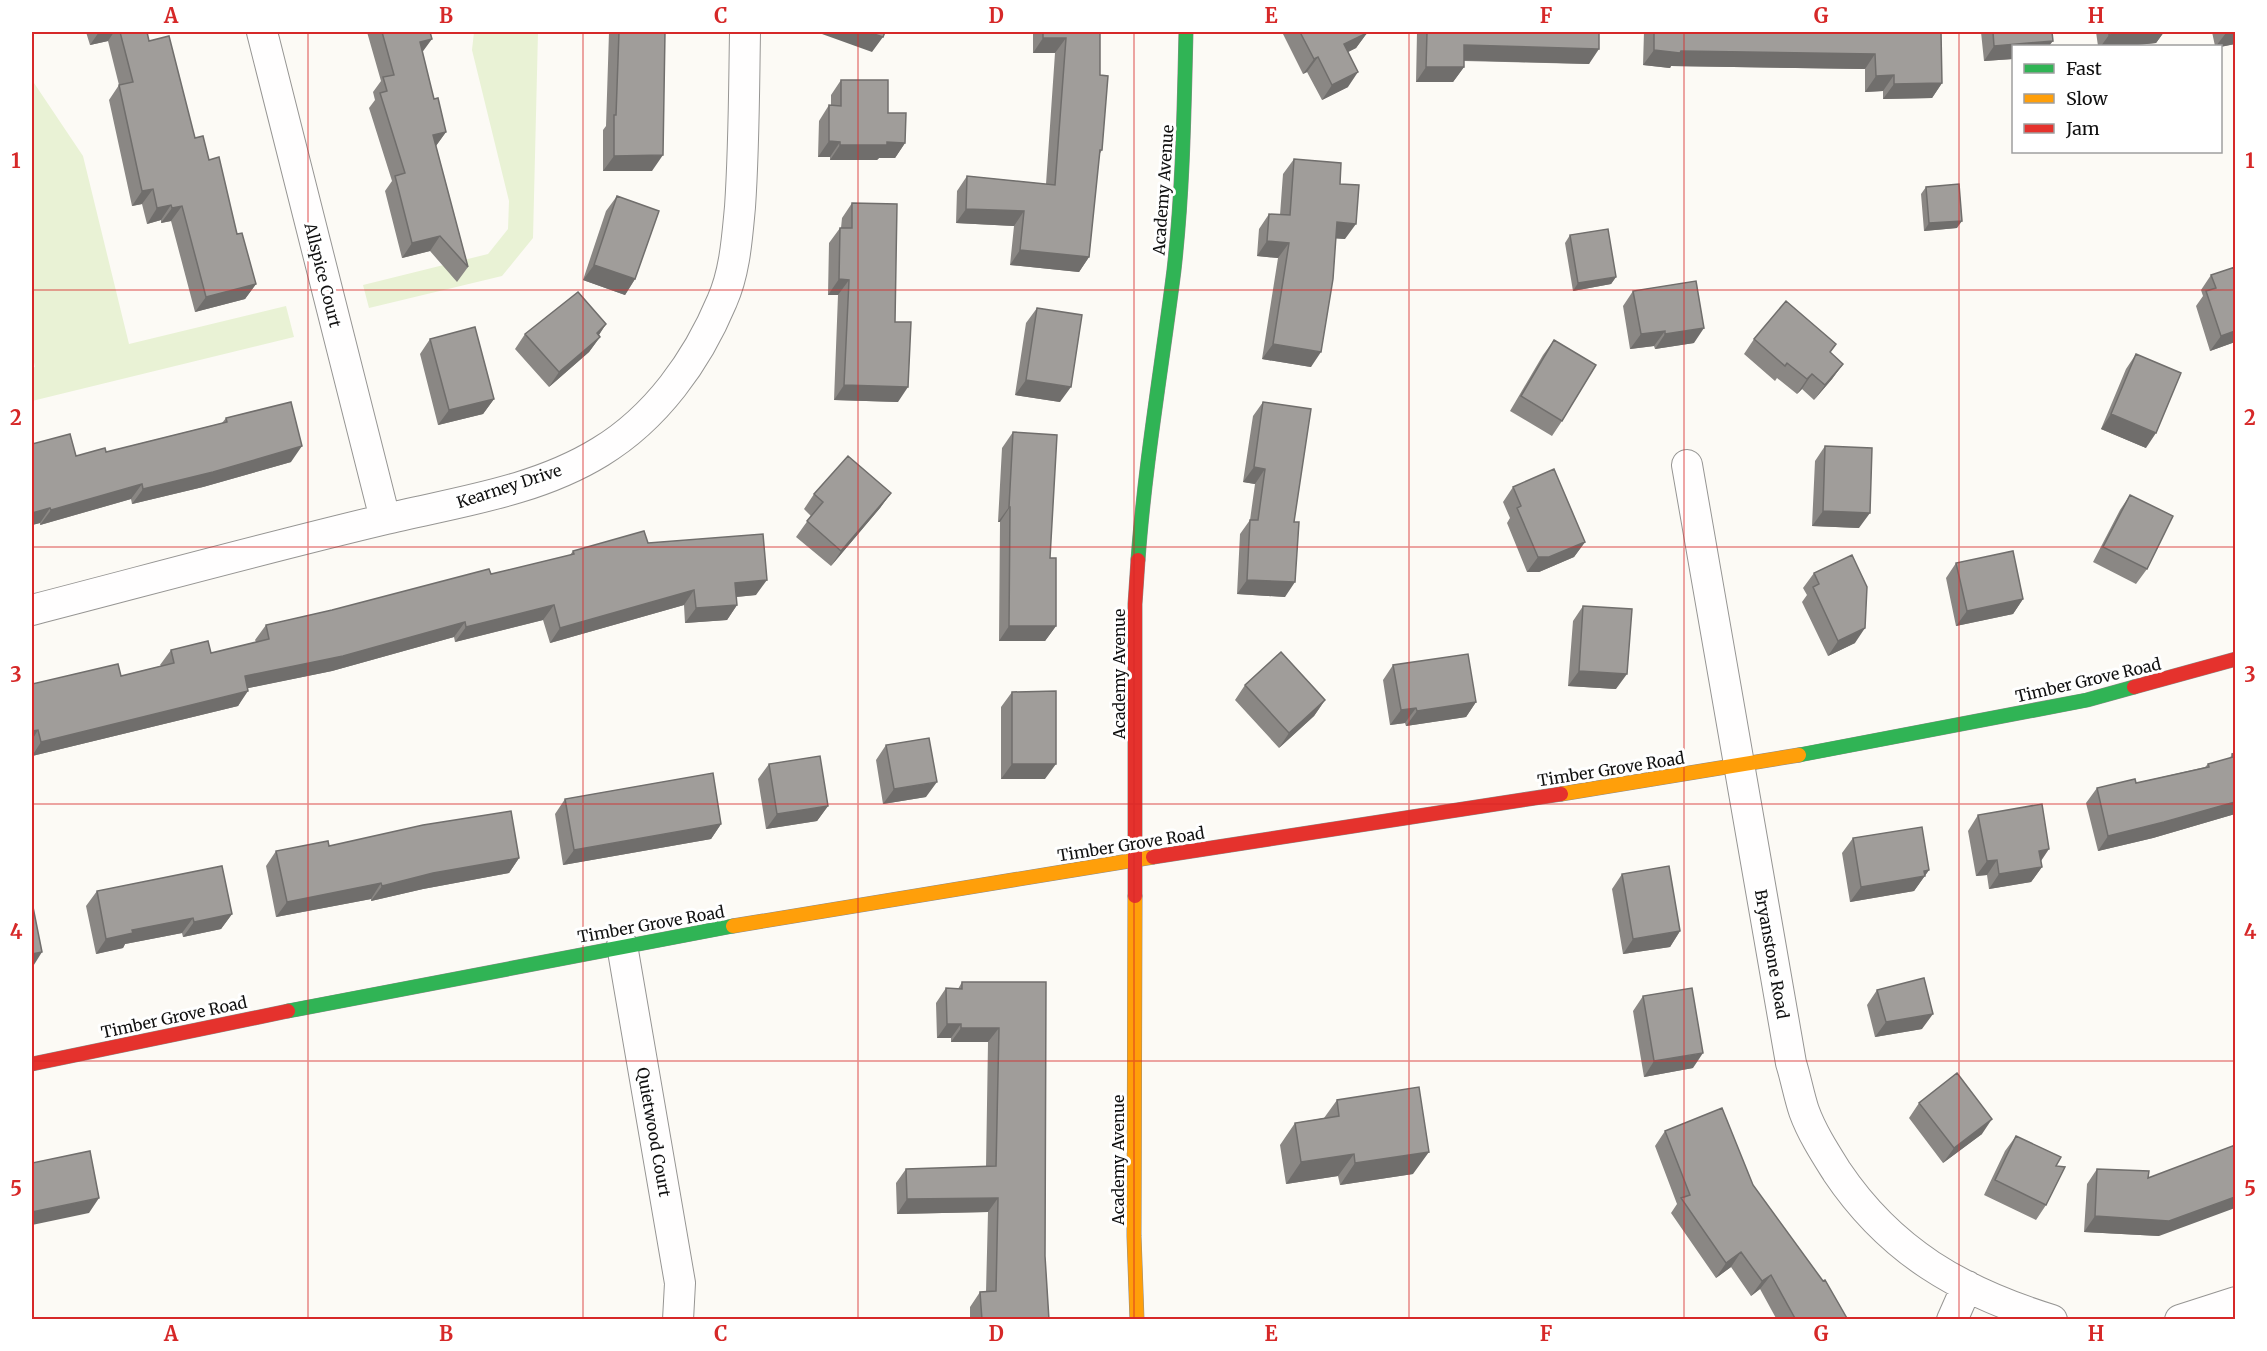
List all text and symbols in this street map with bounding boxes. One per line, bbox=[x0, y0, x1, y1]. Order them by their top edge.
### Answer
text: A bbox=[163, 3, 179, 28]
text: B bbox=[439, 3, 453, 28]
text: C bbox=[714, 3, 728, 28]
text: D bbox=[988, 3, 1004, 28]
text: E bbox=[1264, 3, 1278, 28]
text: F bbox=[1540, 3, 1553, 28]
text: G bbox=[1814, 3, 1829, 28]
text: H bbox=[2088, 3, 2104, 28]
legend bbox=[2012, 45, 2222, 153]
text: Fast bbox=[2066, 57, 2102, 80]
text: Slow bbox=[2066, 87, 2109, 110]
text: Jam bbox=[2065, 117, 2100, 140]
street label: Academy Avenue bbox=[1148, 124, 1178, 257]
text: 1 bbox=[11, 148, 21, 173]
text: 1 bbox=[2245, 148, 2255, 173]
street label: Allspice Court bbox=[300, 220, 346, 330]
text: 2 bbox=[10, 405, 22, 430]
text: 2 bbox=[2244, 405, 2256, 430]
street label: Kearney Drive bbox=[454, 460, 564, 512]
street label: Academy Avenue bbox=[1109, 609, 1129, 740]
street label: Timber Grove Road bbox=[2013, 653, 2163, 706]
text: 3 bbox=[10, 662, 22, 687]
text: 3 bbox=[2244, 662, 2256, 687]
street label: Timber Grove Road bbox=[1536, 747, 1686, 791]
street label: Timber Grove Road bbox=[1056, 822, 1206, 866]
street label: Bryanstone Road bbox=[1751, 888, 1793, 1021]
street label: Timber Grove Road bbox=[576, 901, 726, 947]
text: 4 bbox=[10, 919, 23, 944]
text: 4 bbox=[2244, 919, 2257, 944]
street label: Timber Grove Road bbox=[99, 992, 249, 1042]
street label: Quietwood Court bbox=[633, 1066, 675, 1199]
street label: Academy Avenue bbox=[1108, 1095, 1128, 1226]
text: 5 bbox=[10, 1176, 22, 1201]
text: 5 bbox=[2244, 1176, 2256, 1201]
text: A bbox=[163, 1321, 179, 1346]
text: B bbox=[439, 1321, 453, 1346]
text: C bbox=[714, 1321, 728, 1346]
text: D bbox=[988, 1321, 1004, 1346]
text: E bbox=[1264, 1321, 1278, 1346]
text: F bbox=[1540, 1321, 1553, 1346]
text: G bbox=[1814, 1321, 1829, 1346]
text: H bbox=[2088, 1321, 2104, 1346]

